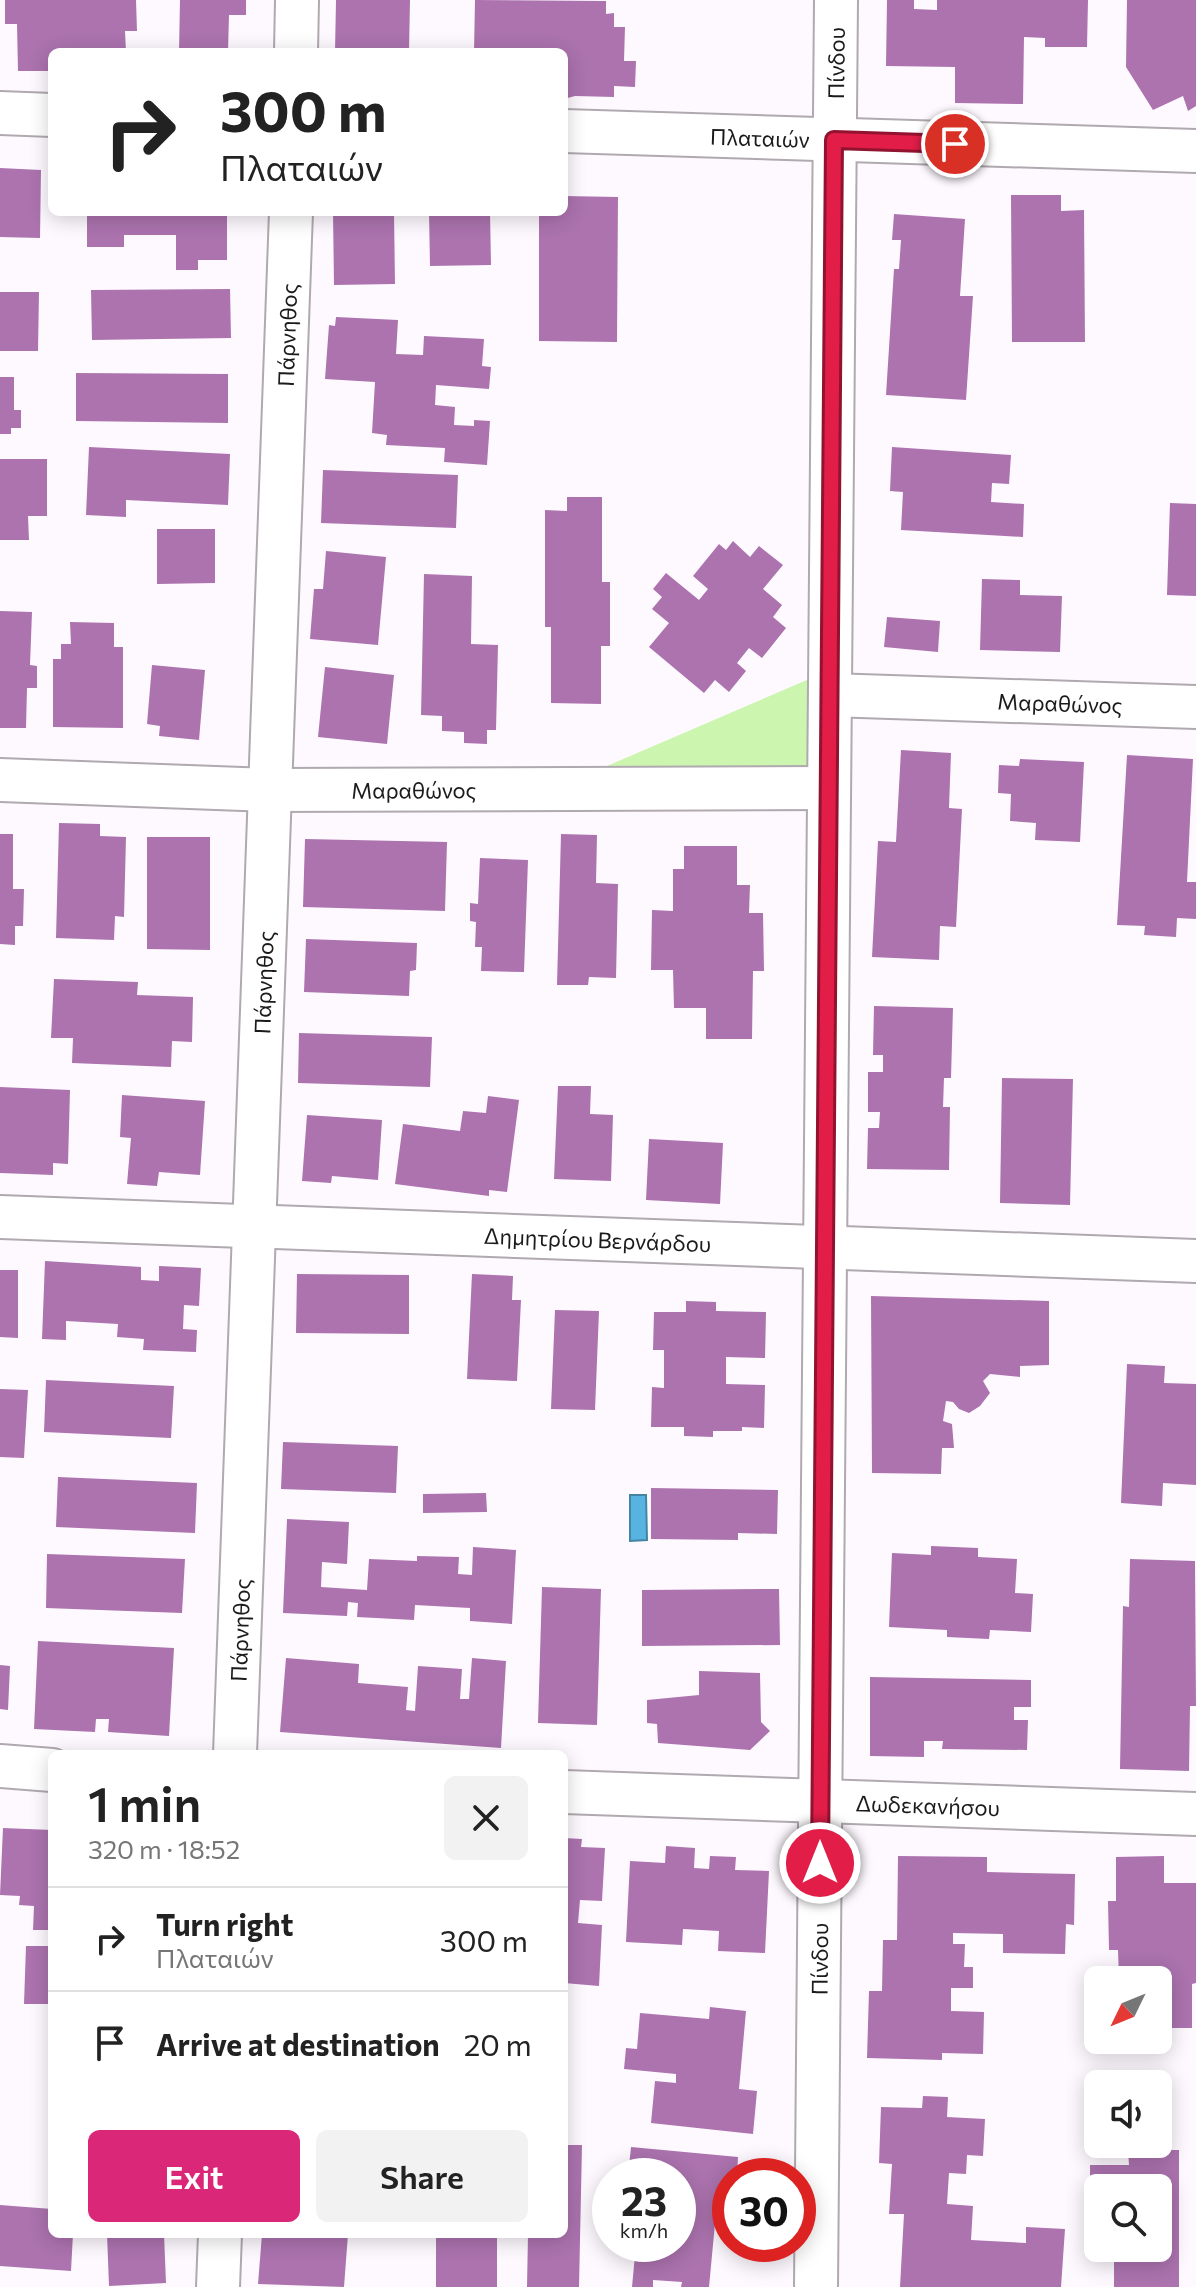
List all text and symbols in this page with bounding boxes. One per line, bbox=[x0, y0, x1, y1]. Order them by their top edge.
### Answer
street label: Πίνδου bbox=[822, 27, 849, 99]
text: 300 m bbox=[220, 75, 387, 144]
icon: right bbox=[88, 80, 192, 184]
pin bbox=[921, 110, 989, 178]
street label: Πλαταιών bbox=[710, 122, 810, 152]
icon: arrive bbox=[933, 122, 977, 166]
text: Πλαταιών bbox=[220, 144, 383, 188]
street label: Πάρνηθος bbox=[271, 283, 302, 387]
street label: Μαραθώνος bbox=[997, 687, 1123, 718]
street label: Μαραθώνος bbox=[351, 776, 477, 803]
street label: Πάρνηθος bbox=[248, 930, 278, 1035]
street label: Δημητρίου Βερνάρδου bbox=[483, 1221, 712, 1257]
street label: Πάρνηθος bbox=[224, 1578, 255, 1682]
text: 1 min bbox=[88, 1773, 201, 1832]
button: close bbox=[444, 1776, 528, 1860]
street label: Δωδεκανήσου bbox=[855, 1789, 1000, 1821]
position arrow bbox=[778, 1821, 862, 1905]
text: 320 m · 18:52 bbox=[88, 1833, 240, 1864]
text: Turn right bbox=[156, 1905, 293, 1942]
icon: right bbox=[88, 1917, 132, 1961]
text: 300 m bbox=[440, 1921, 528, 1958]
street label: Πίνδου bbox=[805, 1923, 833, 1995]
text: Πλαταιών bbox=[156, 1942, 274, 1973]
north arrow bbox=[1084, 1966, 1172, 2054]
map controls bbox=[1084, 1966, 1172, 2262]
icon: arrive bbox=[88, 2021, 132, 2065]
text: Arrive at destination bbox=[156, 2025, 440, 2062]
text: 20 m bbox=[464, 2025, 532, 2062]
button: sound bbox=[1084, 2070, 1172, 2158]
button: Exit bbox=[88, 2130, 300, 2222]
button: Share bbox=[316, 2130, 528, 2222]
speed limit sign: 30 bbox=[712, 2158, 816, 2262]
button: search bbox=[1084, 2174, 1172, 2262]
text: 23 bbox=[621, 2175, 667, 2224]
text: km/h bbox=[620, 2218, 668, 2242]

